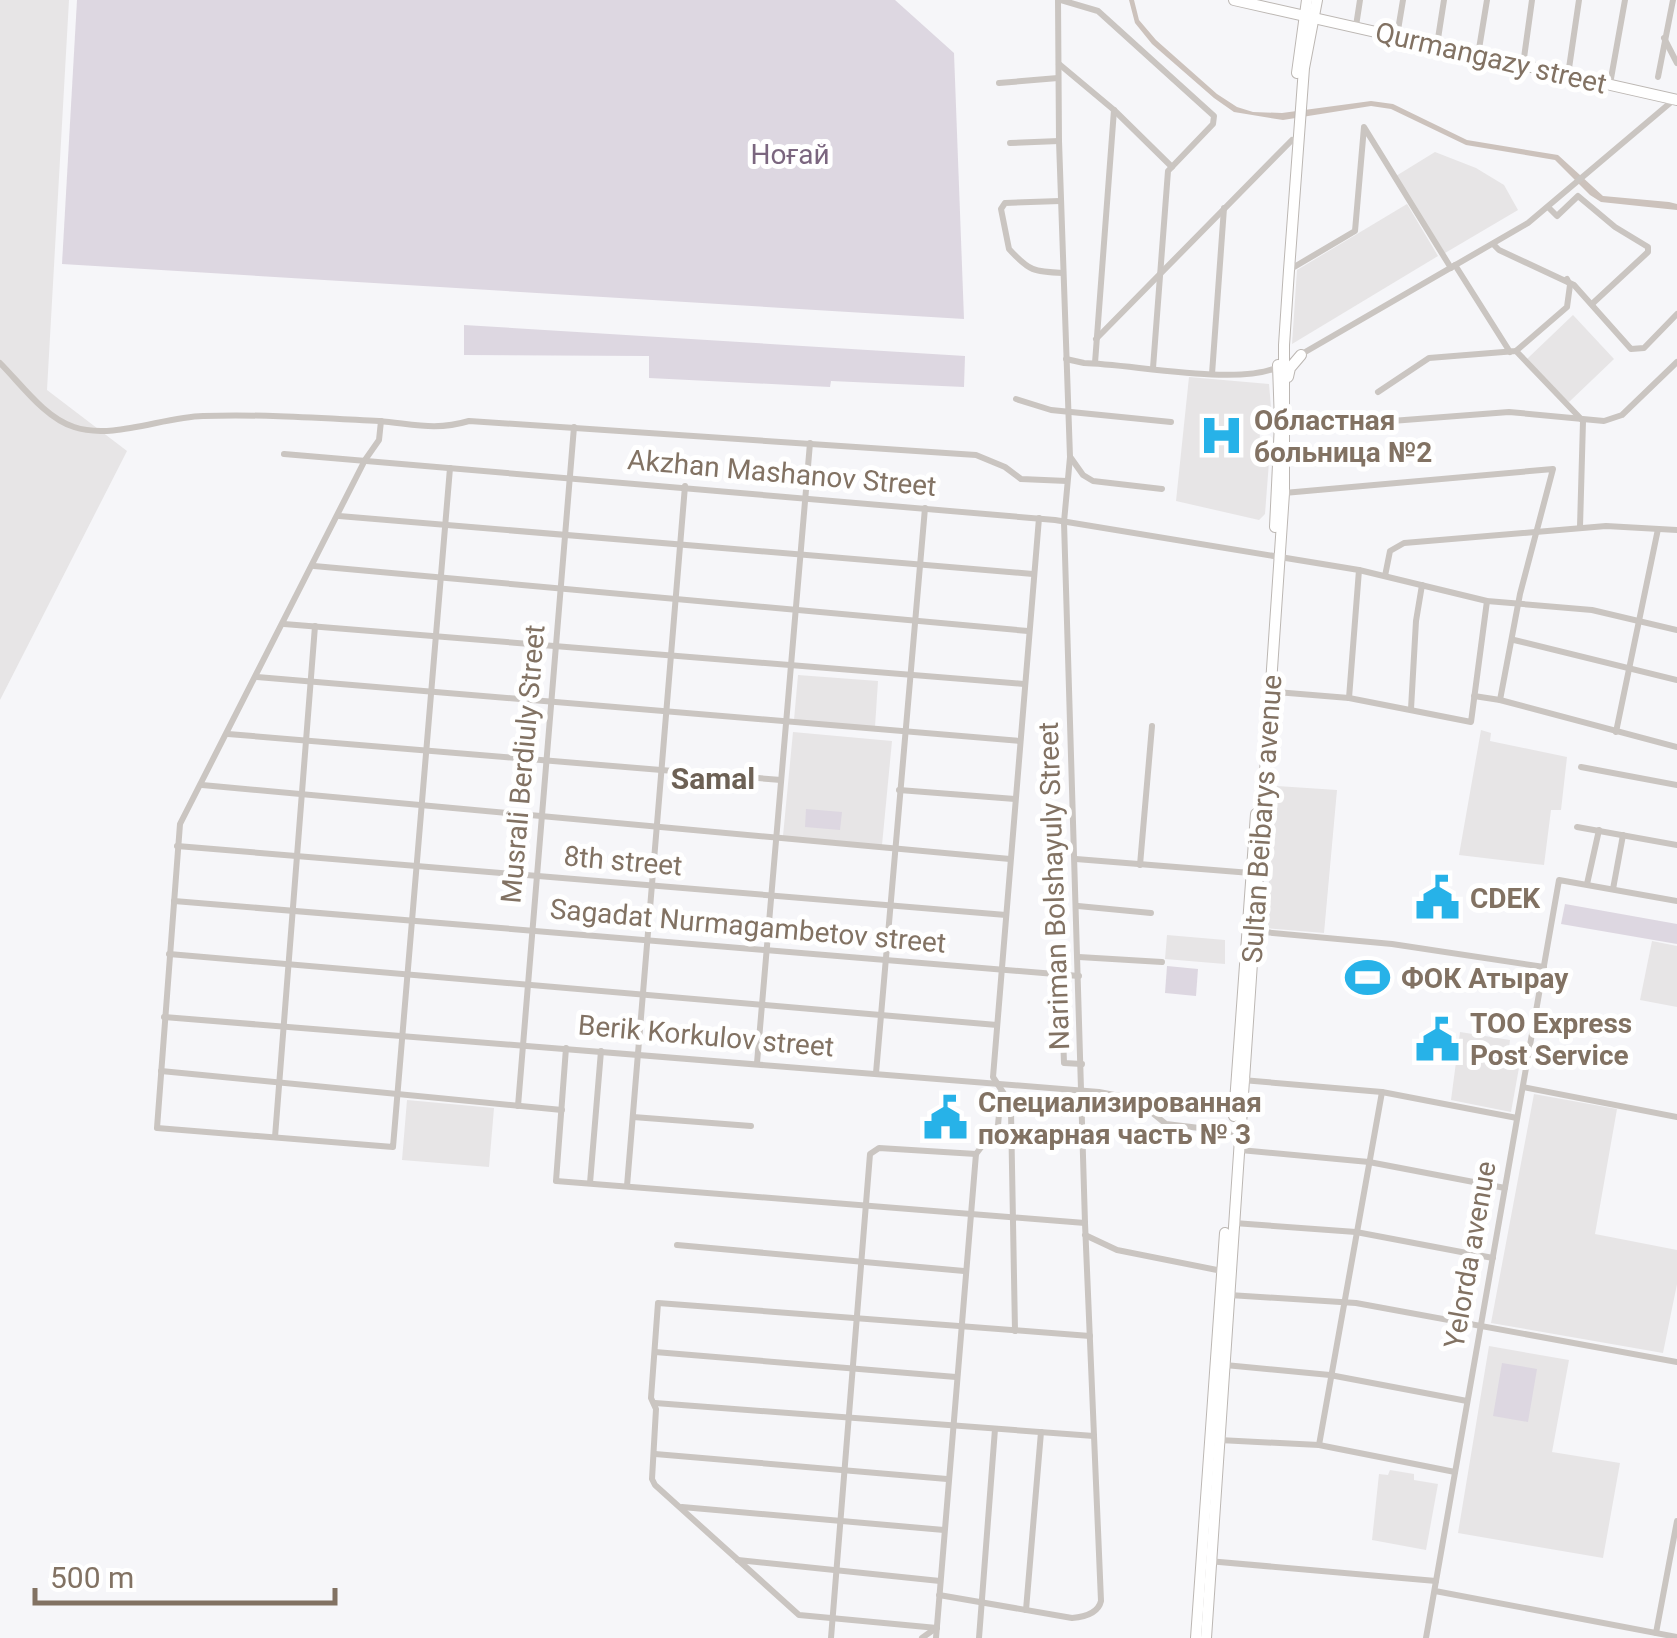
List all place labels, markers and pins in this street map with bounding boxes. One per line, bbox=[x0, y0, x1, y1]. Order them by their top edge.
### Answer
place label: Областная больница №2 bbox=[1254, 404, 1432, 469]
hospital icon: Областная больница №2 bbox=[1197, 412, 1245, 460]
public building icon: CDEK bbox=[1413, 874, 1461, 922]
place label: CDEK bbox=[1470, 882, 1540, 915]
sports icon: ФОК Атырау bbox=[1344, 954, 1392, 1002]
place label: ФОК Атырау bbox=[1401, 962, 1569, 995]
place label: ТОО Express Post Service bbox=[1470, 1007, 1632, 1072]
public building icon: ТОО Express Post Service bbox=[1413, 1015, 1461, 1063]
place label: Специализированная пожарная часть № 3 bbox=[978, 1086, 1262, 1151]
public building icon: Специализированная пожарная часть № 3 bbox=[921, 1094, 969, 1142]

